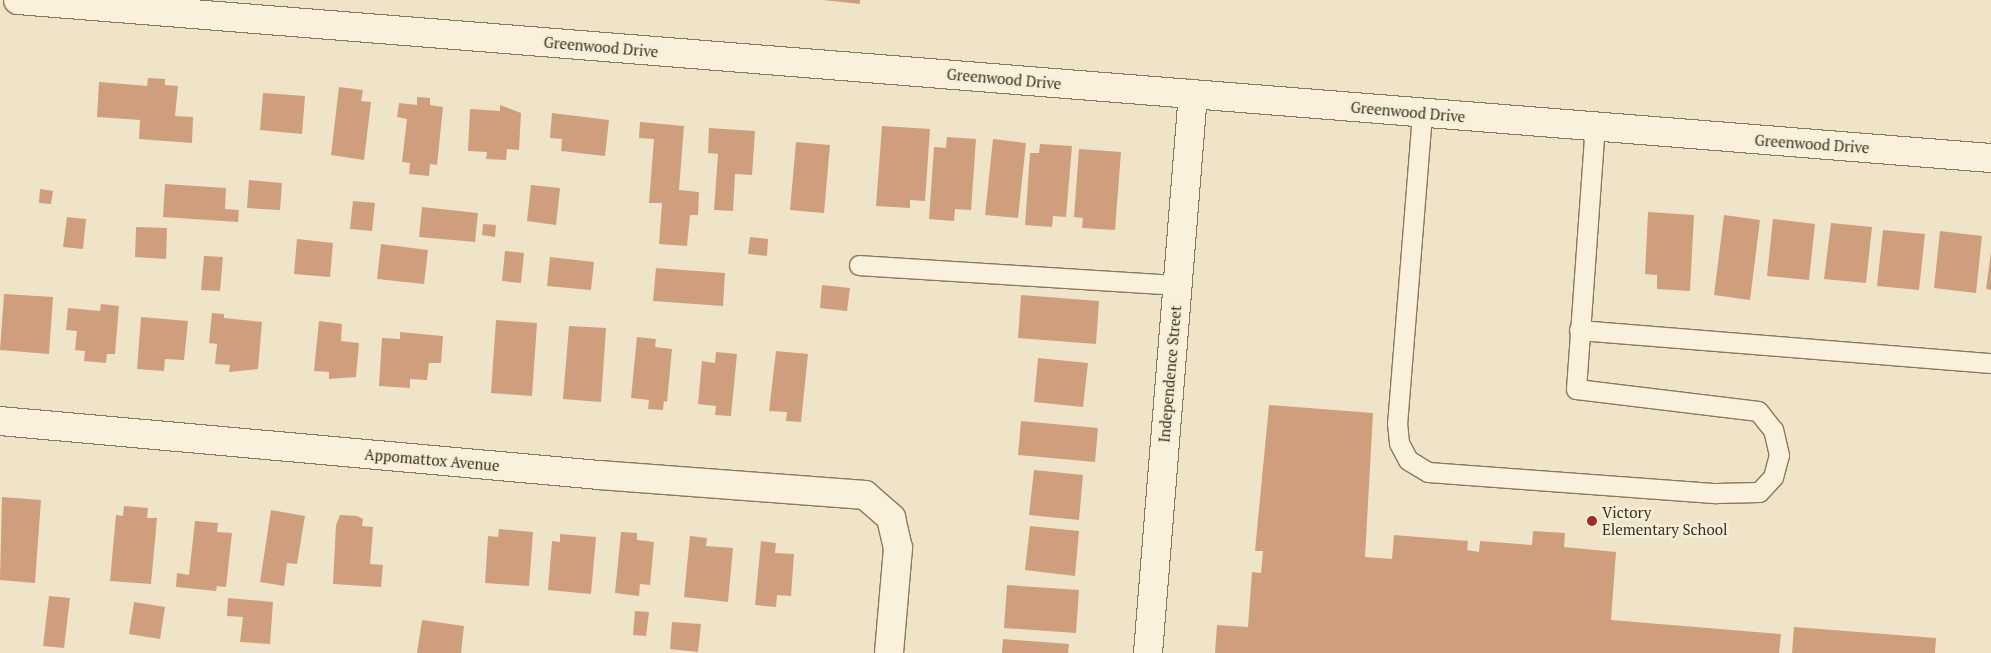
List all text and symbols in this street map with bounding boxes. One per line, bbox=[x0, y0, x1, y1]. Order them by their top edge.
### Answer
street label: Greenwood Drive bbox=[543, 33, 659, 61]
street label: Greenwood Drive bbox=[946, 65, 1062, 93]
street label: Greenwood Drive bbox=[1350, 98, 1466, 126]
street label: Greenwood Drive bbox=[1754, 131, 1870, 157]
street label: Independence Street bbox=[1155, 305, 1185, 443]
street label: Appomattox Avenue bbox=[364, 445, 500, 475]
place label: Victory Elementary School bbox=[1602, 503, 1728, 538]
marker: Victory Elementary School bbox=[1586, 515, 1598, 527]

